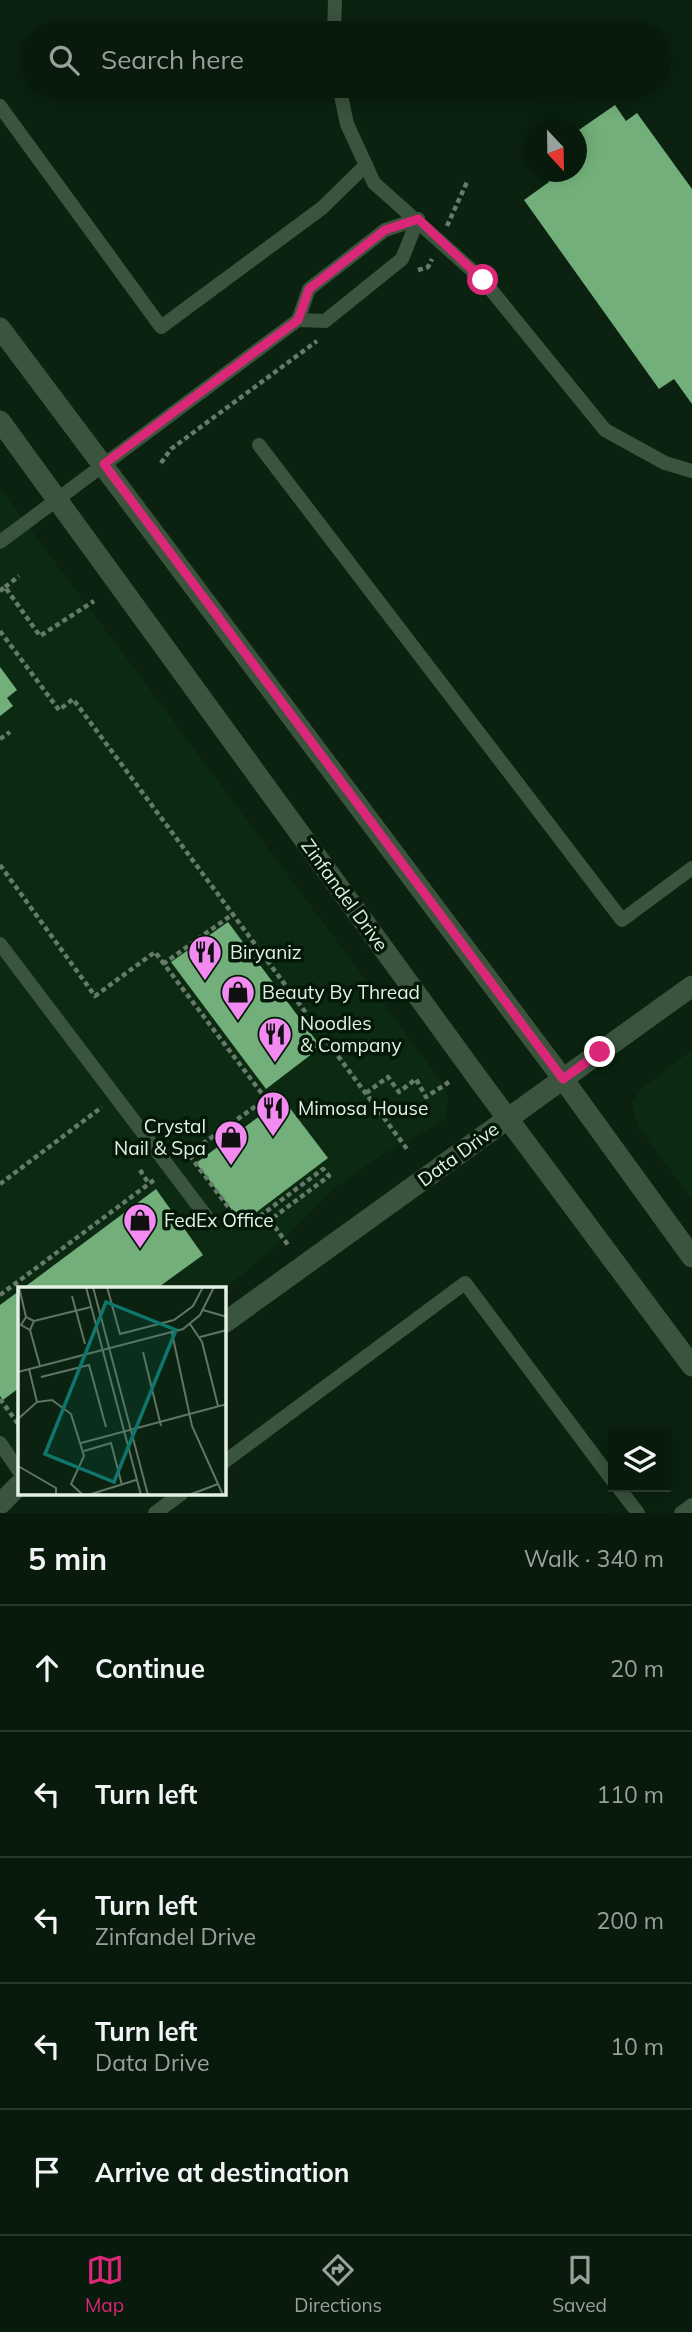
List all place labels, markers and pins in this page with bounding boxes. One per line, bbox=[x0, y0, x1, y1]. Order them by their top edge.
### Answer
restaurant icon: Biryaniz bbox=[186, 933, 224, 982]
place label: Biryaniz bbox=[230, 940, 302, 964]
shop icon: Beauty By Thread bbox=[219, 973, 257, 1022]
place label: Beauty By Thread bbox=[262, 980, 420, 1004]
place label: Noodles & Company bbox=[300, 1011, 402, 1057]
restaurant icon: Noodles & Company bbox=[256, 1015, 294, 1064]
restaurant icon: Mimosa House bbox=[254, 1089, 292, 1138]
place label: Mimosa House bbox=[298, 1096, 428, 1120]
place label: Crystal Nail & Spa bbox=[114, 1114, 206, 1160]
shop icon: Crystal Nail & Spa bbox=[212, 1118, 250, 1167]
shop icon: FedEx Office bbox=[121, 1201, 159, 1250]
place label: FedEx Office bbox=[164, 1208, 274, 1232]

